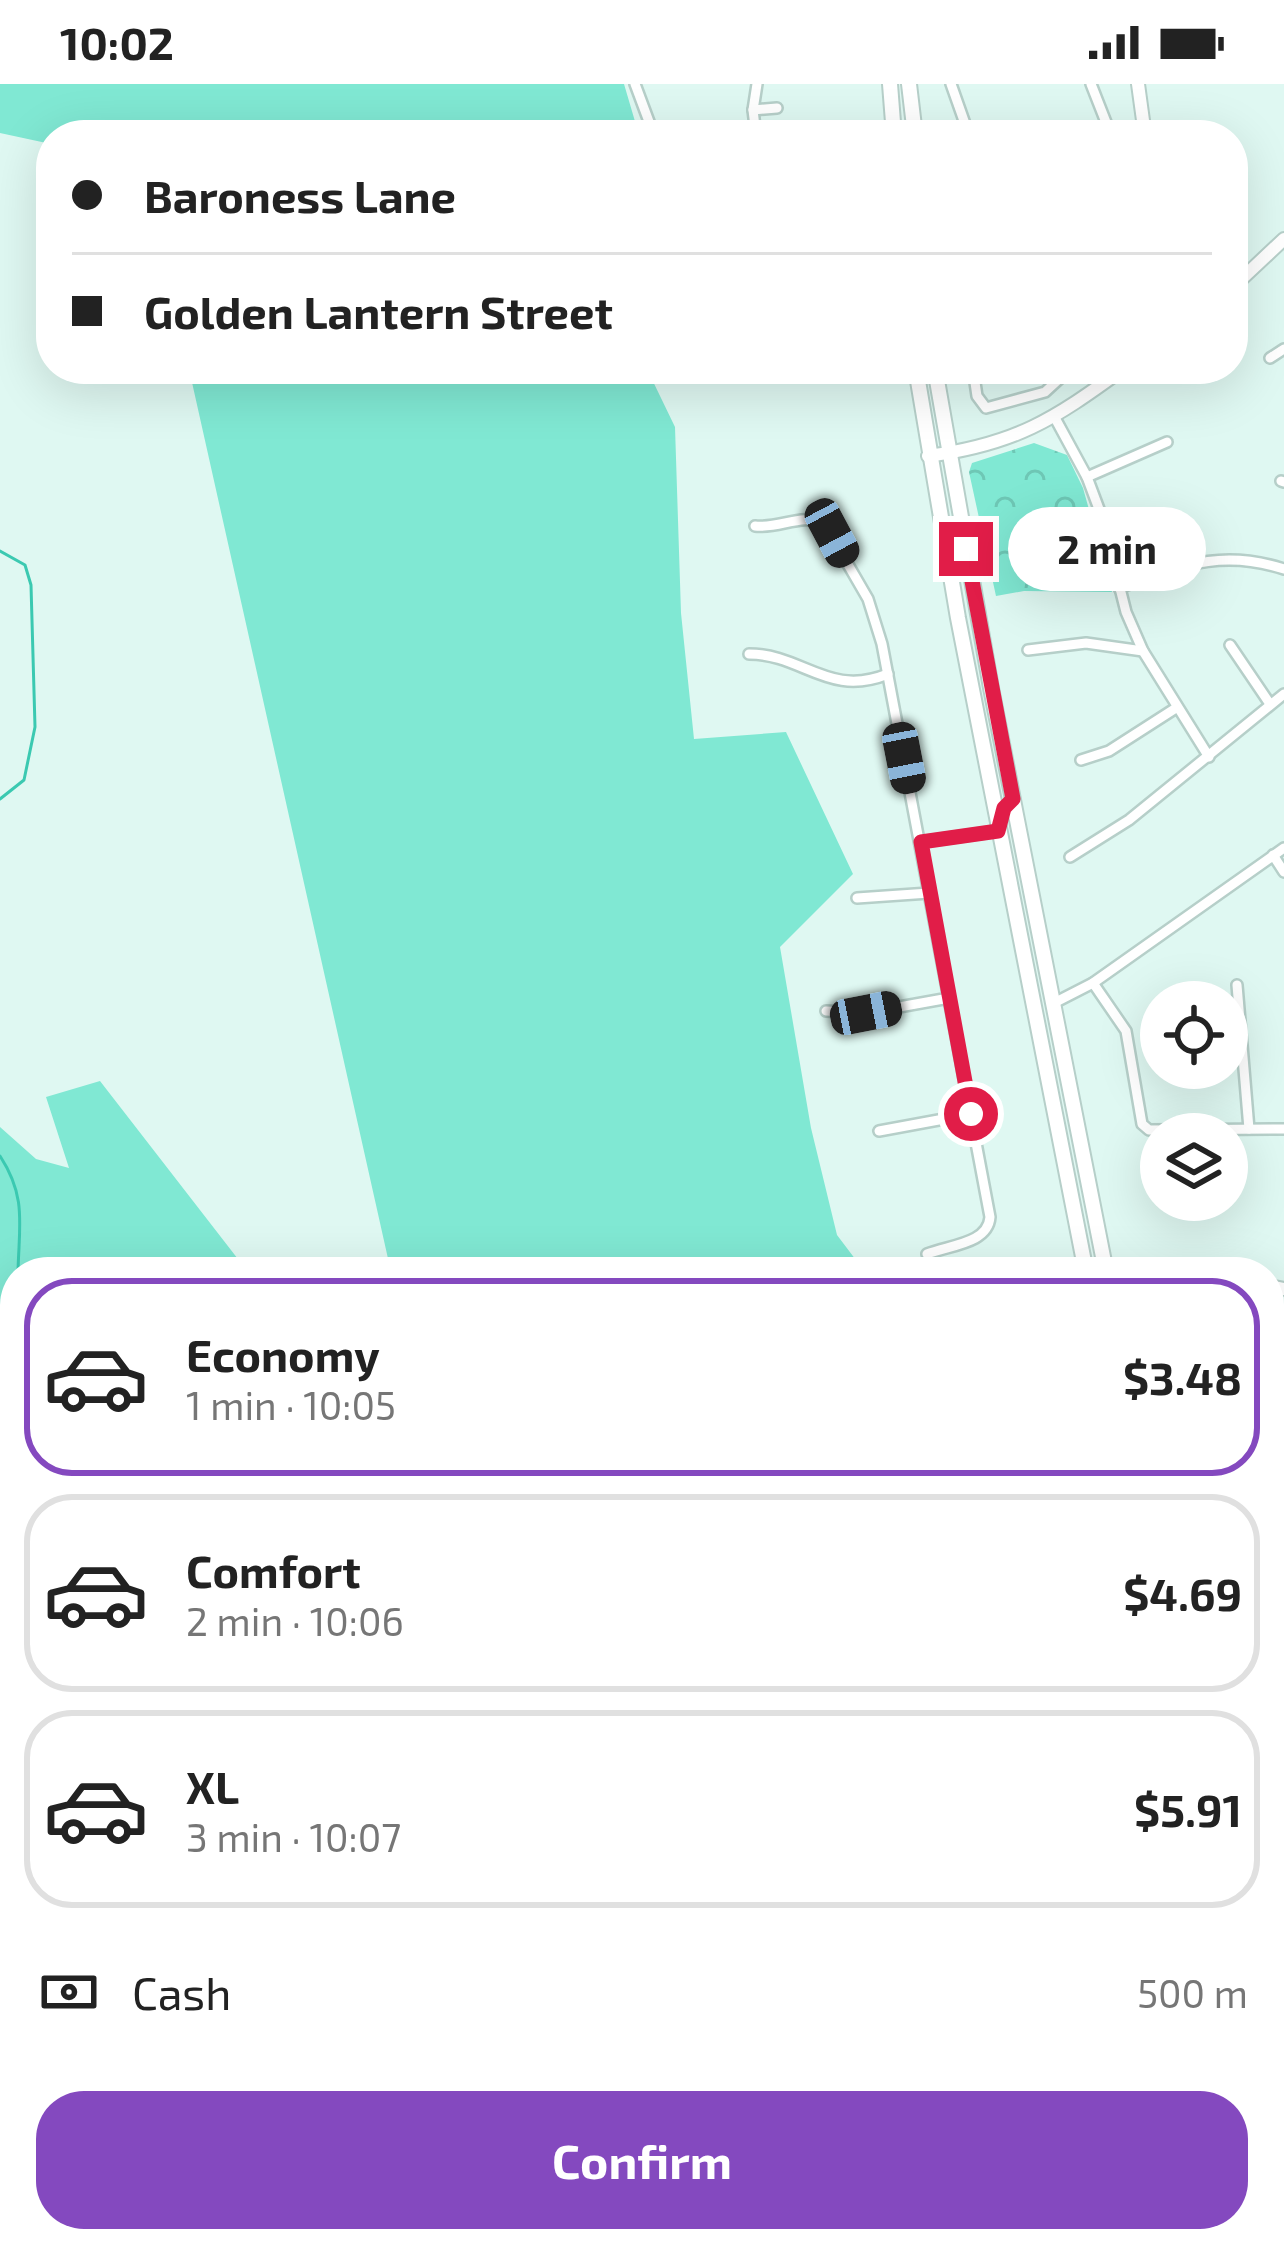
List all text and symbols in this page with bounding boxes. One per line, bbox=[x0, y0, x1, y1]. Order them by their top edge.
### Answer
text: 10:02 bbox=[60, 15, 174, 69]
text: Baroness Lane bbox=[144, 168, 456, 222]
text: Golden Lantern Street bbox=[144, 284, 613, 338]
car bbox=[799, 493, 865, 573]
callout: 2 min bbox=[1008, 507, 1206, 591]
route end bbox=[939, 522, 993, 576]
text: 2 min bbox=[1057, 525, 1157, 572]
car bbox=[879, 719, 929, 797]
map controls bbox=[1140, 981, 1248, 1221]
button: locate bbox=[1140, 981, 1248, 1089]
car bbox=[827, 988, 905, 1038]
route start bbox=[944, 1087, 998, 1141]
button: layers bbox=[1140, 1113, 1248, 1221]
icon: car bbox=[42, 1323, 150, 1431]
text: Economy bbox=[186, 1327, 380, 1381]
text: $3.48 bbox=[1123, 1350, 1242, 1404]
text: 1 min · 10:05 bbox=[186, 1381, 396, 1428]
icon: car bbox=[42, 1539, 150, 1647]
text: Comfort bbox=[186, 1543, 361, 1597]
text: $4.69 bbox=[1123, 1566, 1242, 1620]
text: 2 min · 10:06 bbox=[186, 1597, 404, 1644]
icon: car bbox=[42, 1755, 150, 1863]
text: XL bbox=[186, 1759, 239, 1813]
text: $5.91 bbox=[1134, 1782, 1242, 1836]
text: 3 min · 10:07 bbox=[186, 1813, 401, 1860]
icon: cash bbox=[36, 1959, 102, 2025]
text: Cash bbox=[132, 1965, 231, 2019]
text: 500 m bbox=[1137, 1969, 1248, 2016]
button: Confirm bbox=[36, 2091, 1248, 2229]

